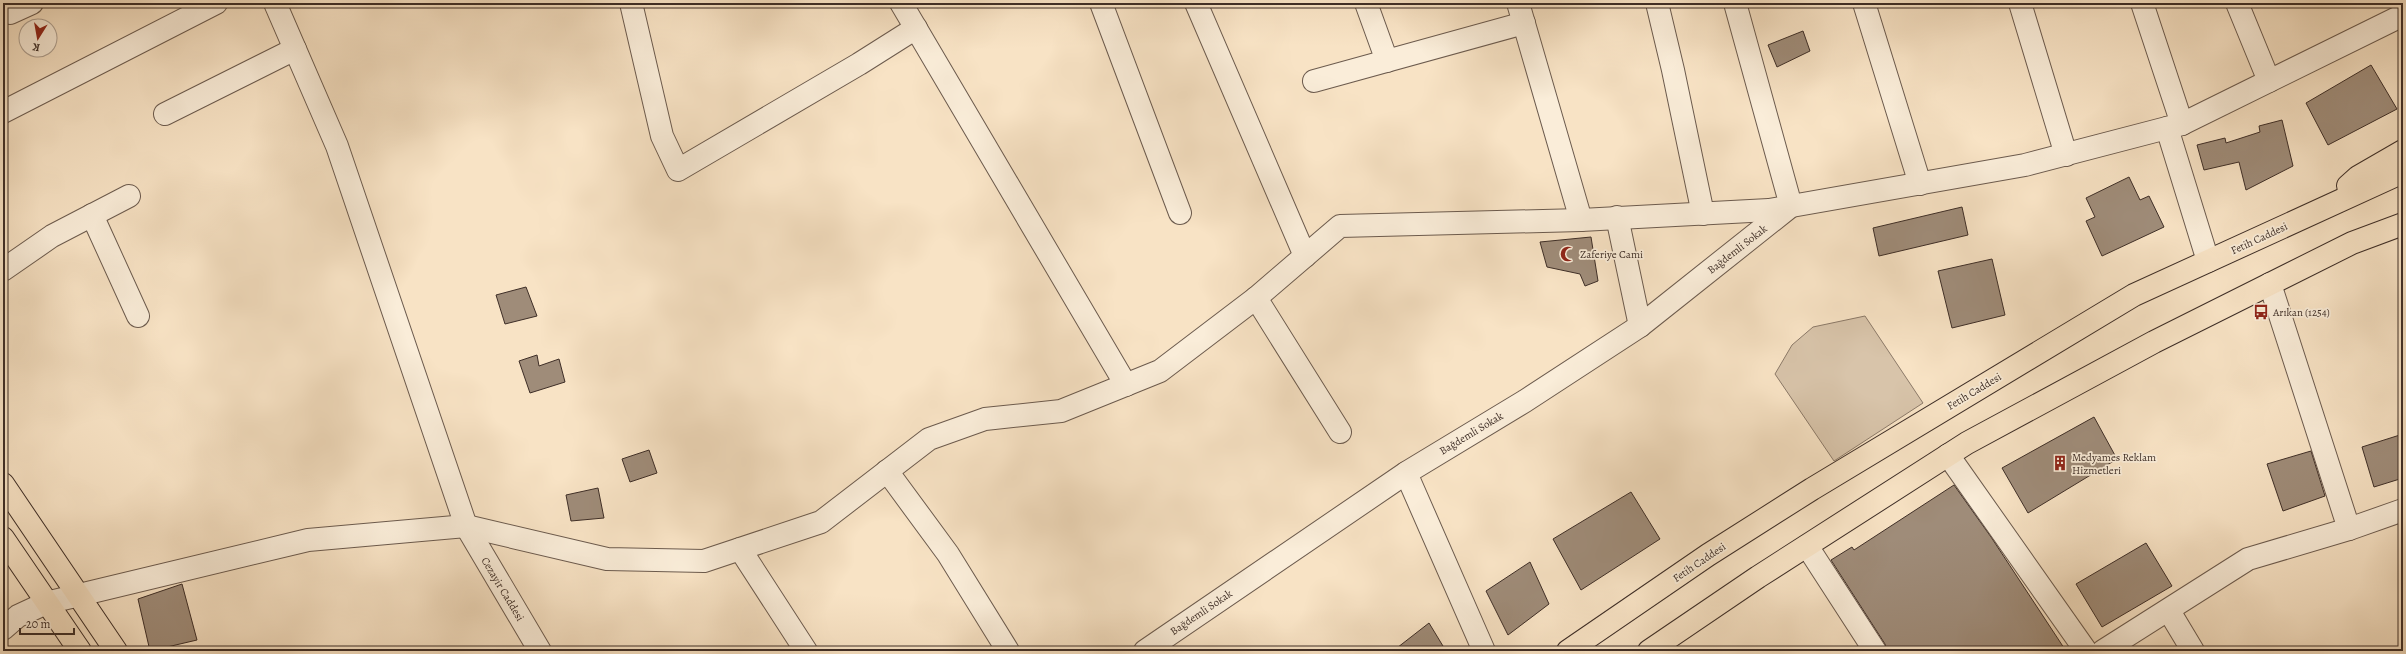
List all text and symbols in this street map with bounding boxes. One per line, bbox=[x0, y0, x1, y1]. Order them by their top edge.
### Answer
north arrow bbox=[18, 18, 58, 58]
text: K bbox=[30, 39, 41, 55]
street label: Fetih Caddesi bbox=[2228, 219, 2290, 258]
street label: Bağdemli Sokak bbox=[1704, 221, 1771, 277]
mosque icon: Zaferiye Cami bbox=[1559, 245, 1577, 263]
place label: Zaferiye Cami bbox=[1580, 247, 1643, 262]
bus stop icon: Arıkan (1254) bbox=[2252, 303, 2270, 321]
place label: Arıkan (1254) bbox=[2272, 305, 2330, 320]
street label: Fetih Caddesi bbox=[1944, 369, 2004, 414]
street label: Bağdemli Sokak bbox=[1436, 408, 1506, 458]
place label: Medyames Reklam Hizmetleri bbox=[2072, 450, 2156, 478]
building icon: Medyames Reklam Hizmetleri bbox=[2051, 454, 2069, 472]
street label: Fetih Caddesi bbox=[1670, 539, 1729, 586]
street label: Cezayir Caddesi bbox=[478, 554, 528, 624]
street label: Bağdemli Sokak bbox=[1167, 586, 1236, 639]
scale bar bbox=[20, 610, 74, 636]
text: 20 m bbox=[26, 616, 50, 632]

